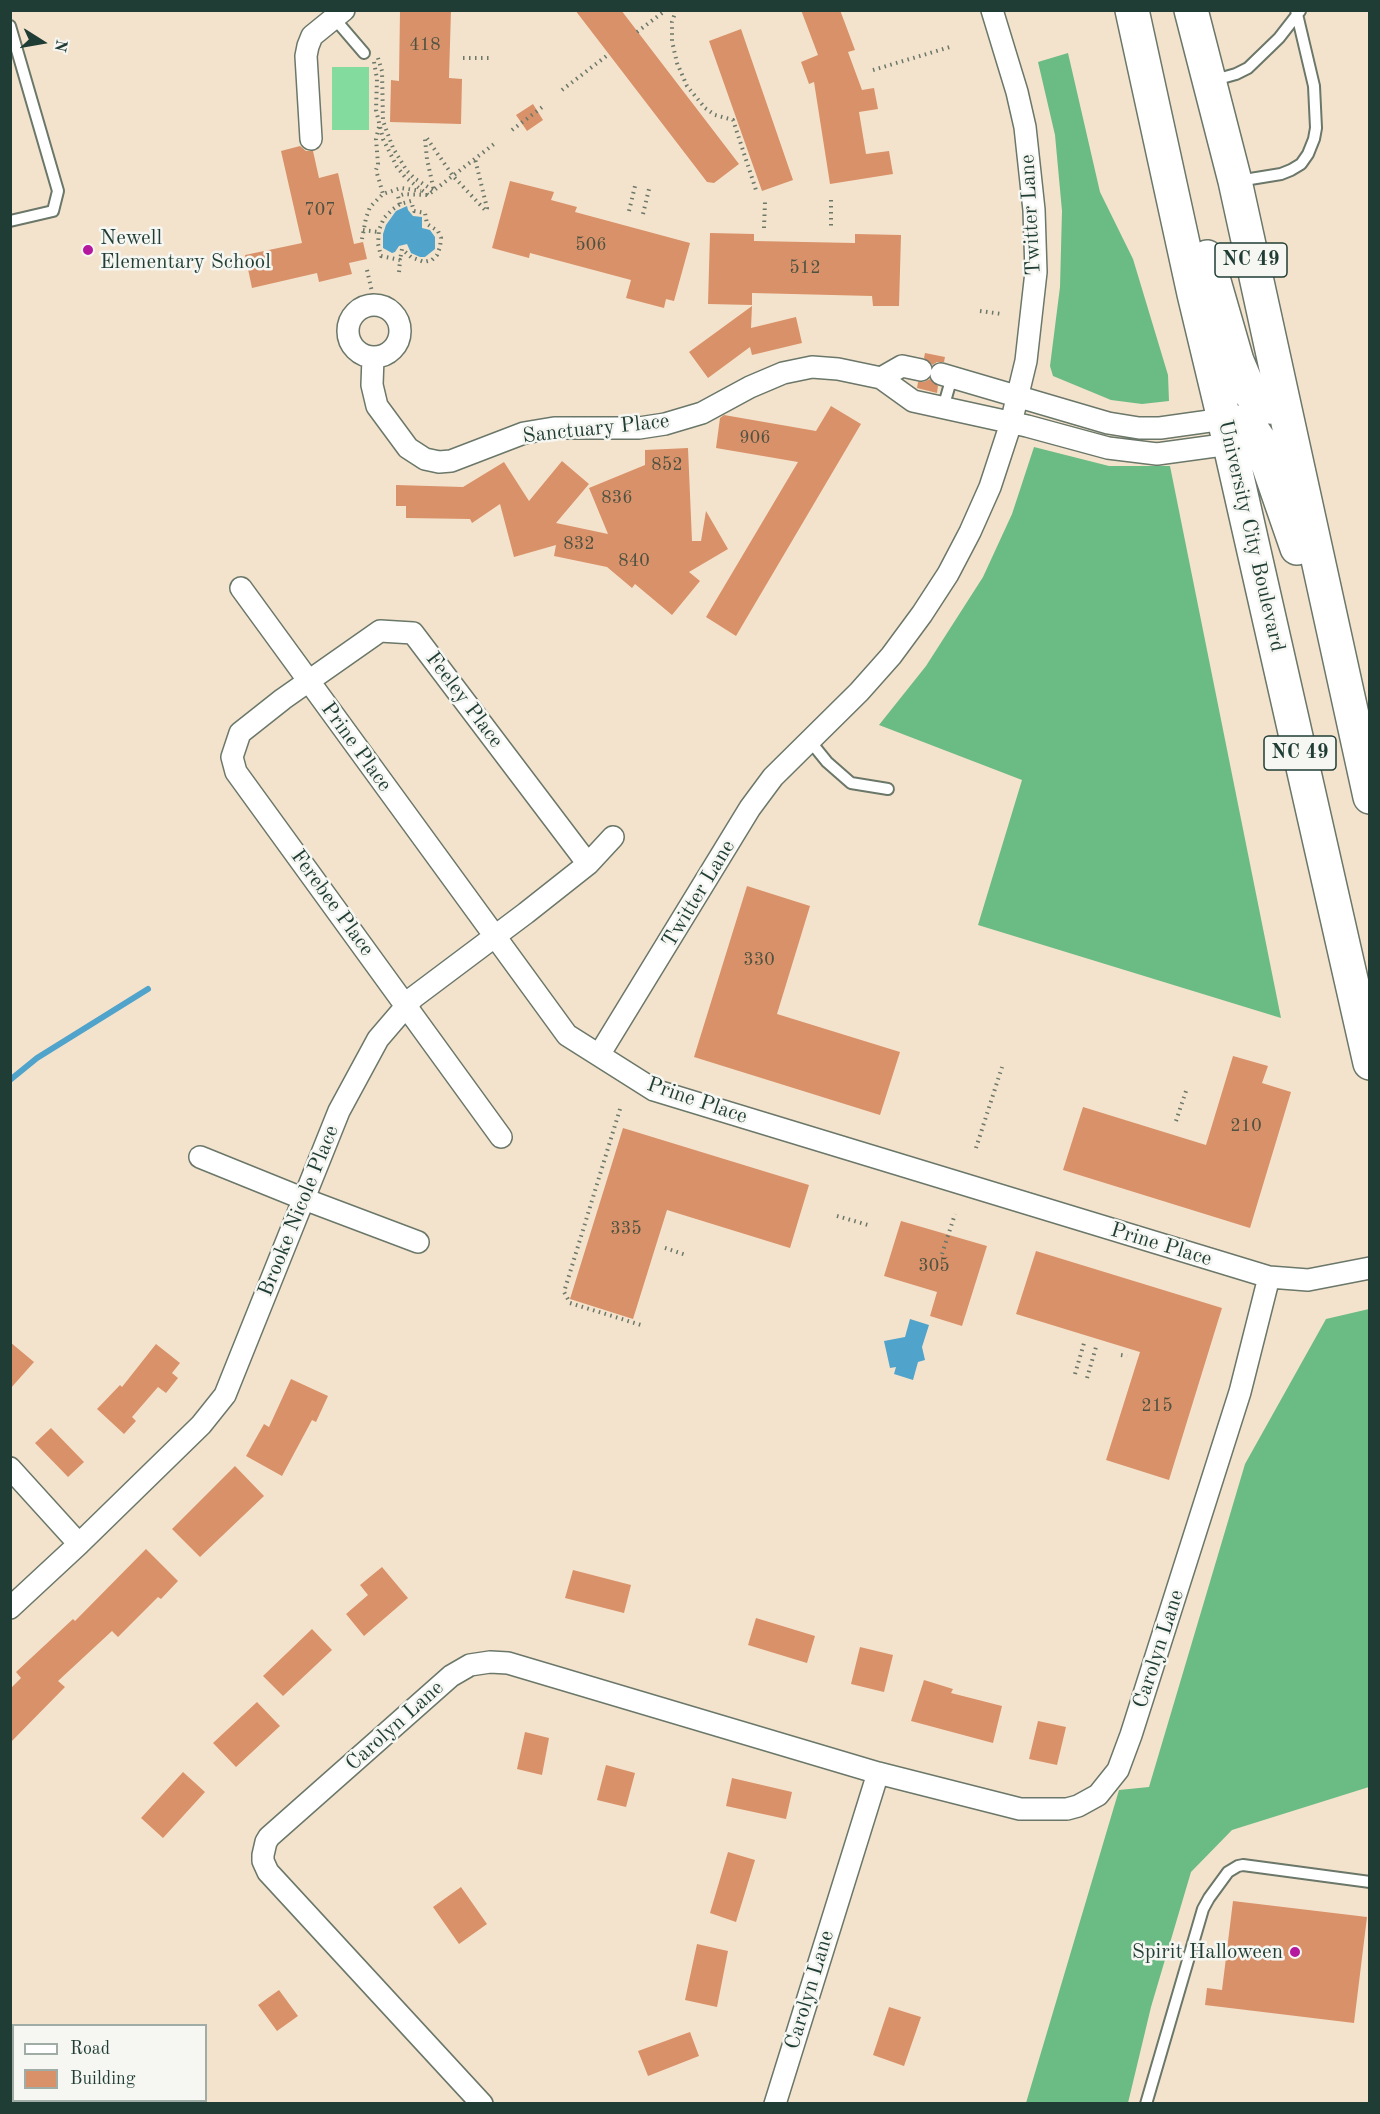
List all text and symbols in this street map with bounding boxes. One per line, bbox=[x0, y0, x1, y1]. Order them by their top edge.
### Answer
north arrow bbox=[12, 12, 72, 72]
house number: 418 bbox=[409, 34, 441, 56]
text: N bbox=[51, 38, 69, 53]
street label: Twitter Lane bbox=[1015, 154, 1047, 276]
house number: 707 bbox=[304, 199, 336, 221]
place label: Newell Elementary School bbox=[100, 225, 271, 275]
house number: 506 bbox=[575, 234, 607, 256]
marker: Newell Elementary School bbox=[81, 243, 95, 257]
road number: NC 49 bbox=[1215, 243, 1287, 277]
house number: 512 bbox=[789, 257, 821, 279]
street label: Sanctuary Place bbox=[521, 409, 671, 449]
street label: University City Boulevard bbox=[1212, 418, 1290, 654]
house number: 906 bbox=[739, 427, 771, 449]
house number: 852 bbox=[651, 454, 683, 476]
house number: 836 bbox=[601, 487, 633, 509]
house number: 832 bbox=[563, 533, 595, 555]
house number: 840 bbox=[618, 550, 650, 572]
street label: Feeley Place bbox=[420, 647, 508, 753]
street label: Prine Place bbox=[315, 697, 397, 797]
road number: NC 49 bbox=[1264, 736, 1336, 770]
street label: Twitter Lane bbox=[657, 836, 741, 952]
street label: Ferebee Place bbox=[285, 845, 379, 961]
house number: 330 bbox=[743, 949, 775, 971]
street label: Prine Place bbox=[643, 1072, 751, 1130]
house number: 210 bbox=[1230, 1115, 1262, 1137]
street label: Brooke Nicole Place bbox=[253, 1122, 345, 1300]
house number: 335 bbox=[610, 1218, 642, 1240]
street label: Prine Place bbox=[1107, 1218, 1215, 1272]
house number: 305 bbox=[918, 1255, 950, 1277]
house number: 215 bbox=[1141, 1395, 1173, 1417]
street label: Carolyn Lane bbox=[1128, 1587, 1190, 1711]
street label: Carolyn Lane bbox=[341, 1676, 449, 1776]
street label: Carolyn Lane bbox=[780, 1928, 840, 2052]
place label: Spirit Halloween bbox=[1132, 1939, 1283, 1965]
marker: Spirit Halloween bbox=[1288, 1945, 1302, 1959]
legend bbox=[12, 2024, 207, 2102]
text: Road bbox=[70, 2040, 110, 2058]
text: Building bbox=[70, 2070, 135, 2088]

